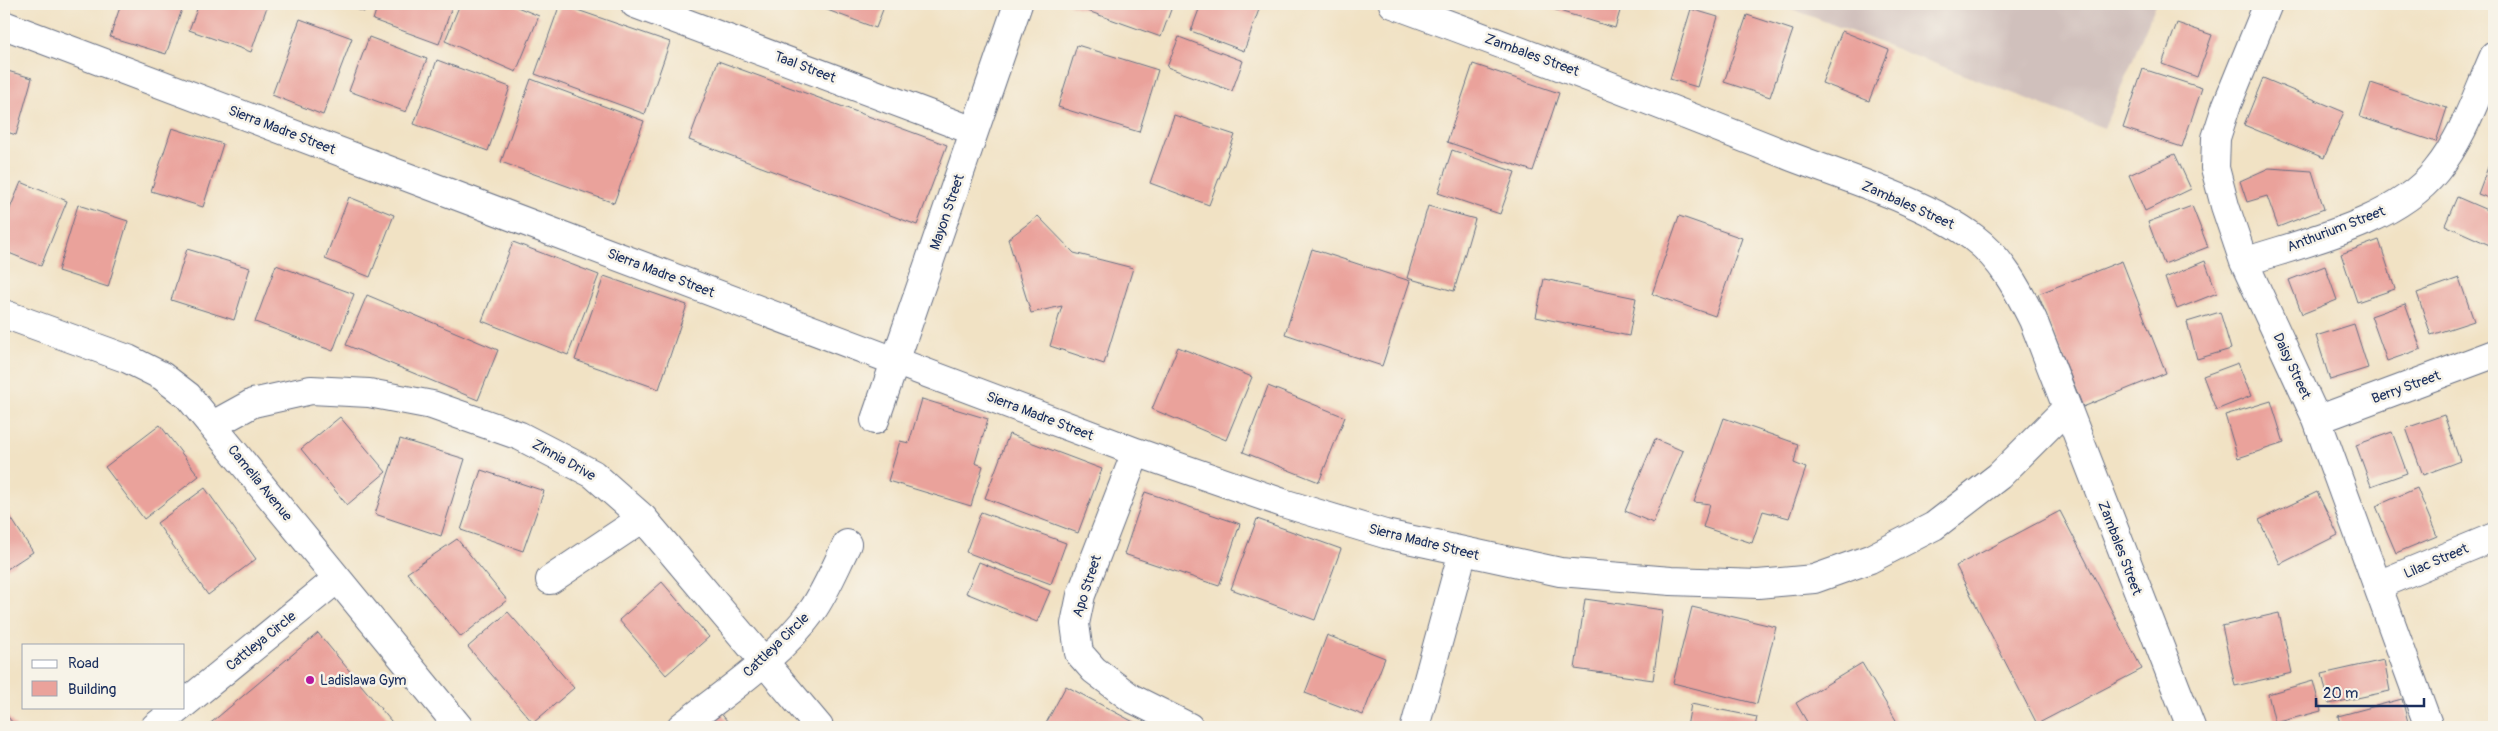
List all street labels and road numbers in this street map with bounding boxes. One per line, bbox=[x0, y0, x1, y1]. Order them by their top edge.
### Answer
street label: Zambales Street bbox=[1482, 30, 1582, 80]
street label: Taal Street bbox=[772, 48, 838, 87]
street label: Sierra Madre Street bbox=[226, 102, 338, 158]
street label: Mayon Street bbox=[926, 172, 968, 252]
street label: Zambales Street bbox=[1859, 177, 1957, 233]
street label: Anthurium Street bbox=[2285, 202, 2388, 256]
street label: Sierra Madre Street bbox=[605, 245, 717, 301]
street label: Daisy Street bbox=[2269, 330, 2315, 402]
street label: Berry Street bbox=[2369, 367, 2443, 407]
street label: Sierra Madre Street bbox=[984, 388, 1096, 444]
street label: Zinnia Drive bbox=[529, 436, 599, 484]
street label: Camelia Avenue bbox=[224, 442, 296, 525]
street label: Zambales Street bbox=[2094, 499, 2146, 598]
street label: Sierra Madre Street bbox=[1367, 520, 1481, 564]
street label: Lilac Street bbox=[2401, 540, 2471, 582]
street label: Apo Street bbox=[1069, 552, 1105, 619]
street label: Cattleya Circle bbox=[223, 608, 300, 674]
street label: Cattleya Circle bbox=[739, 609, 813, 681]

